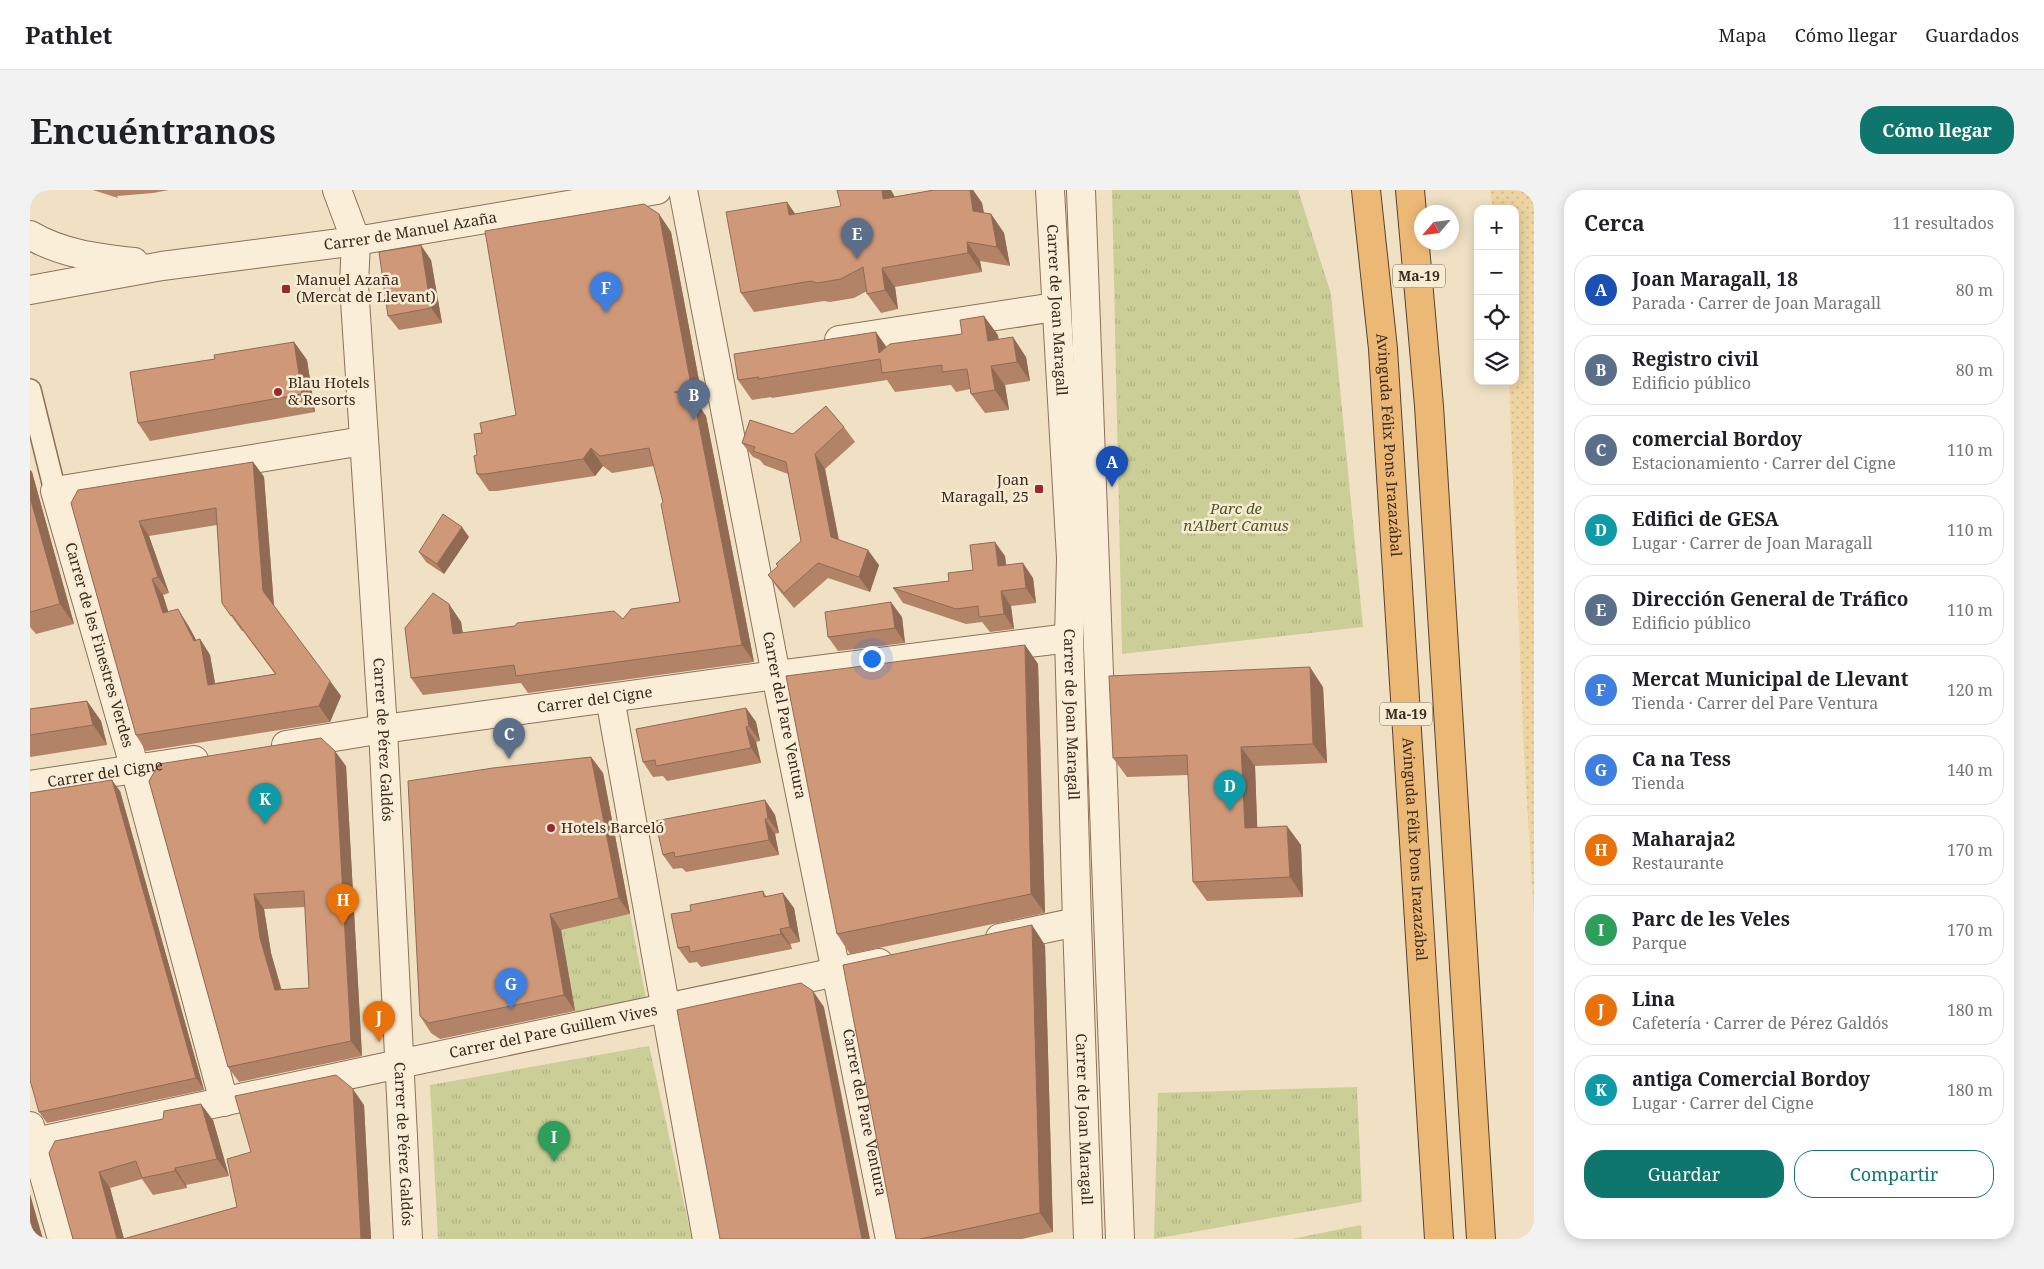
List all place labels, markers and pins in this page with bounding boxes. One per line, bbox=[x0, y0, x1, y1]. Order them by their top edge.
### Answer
pin: E bbox=[841, 218, 873, 259]
place label: Manuel Azaña (Mercat de Llevant) bbox=[296, 269, 436, 306]
pin: F bbox=[590, 272, 622, 313]
marker: Manuel Azaña (Mercat de Llevant) bbox=[280, 283, 292, 295]
place label: Blau Hotels & Resorts bbox=[288, 372, 370, 409]
pin: B bbox=[678, 379, 710, 420]
marker: Blau Hotels & Resorts bbox=[272, 386, 284, 398]
pin: A bbox=[1096, 446, 1128, 487]
place label: Joan Maragall, 25 bbox=[941, 469, 1029, 506]
marker: Joan Maragall, 25 bbox=[1033, 483, 1045, 495]
pin: C bbox=[493, 718, 525, 759]
pin: D bbox=[1214, 770, 1246, 811]
pin: K bbox=[249, 783, 281, 824]
place label: Hotels Barceló bbox=[561, 817, 664, 837]
marker: Hotels Barceló bbox=[545, 822, 557, 834]
pin: H bbox=[327, 884, 359, 925]
pin: G bbox=[495, 968, 527, 1009]
pin: J bbox=[363, 1001, 395, 1042]
pin: I bbox=[538, 1121, 570, 1162]

